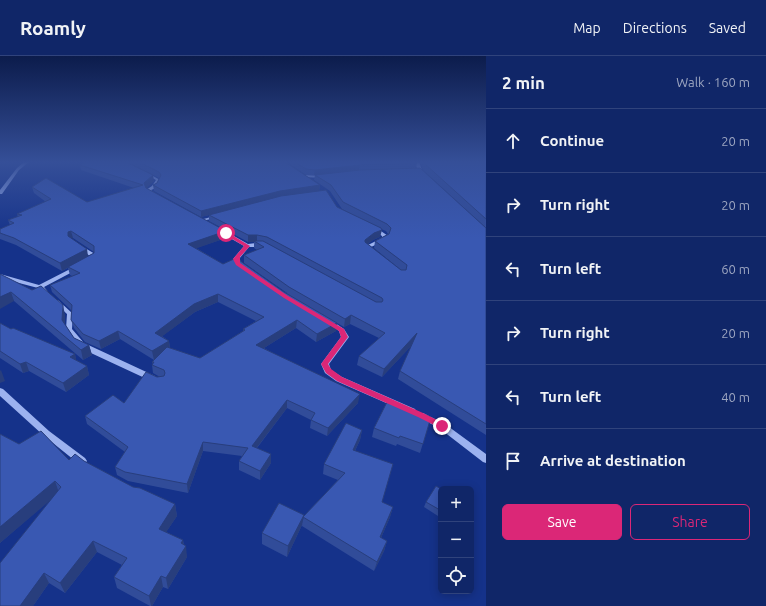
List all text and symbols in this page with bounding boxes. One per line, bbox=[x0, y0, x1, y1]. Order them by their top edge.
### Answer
text: Roamly bbox=[20, 17, 86, 39]
text: Map bbox=[573, 20, 601, 36]
text: Directions bbox=[623, 20, 687, 36]
text: Saved bbox=[709, 20, 746, 36]
text: 2 min bbox=[502, 73, 545, 92]
text: Walk · 160 m bbox=[676, 75, 750, 89]
icon: ahead bbox=[502, 130, 524, 152]
text: Continue bbox=[540, 132, 604, 149]
text: 20 m bbox=[721, 134, 750, 148]
icon: right bbox=[502, 194, 524, 216]
text: Turn right bbox=[540, 196, 610, 213]
text: 20 m bbox=[721, 198, 750, 212]
route start bbox=[217, 224, 235, 242]
icon: left bbox=[502, 258, 524, 280]
text: Turn left bbox=[540, 260, 601, 277]
text: 60 m bbox=[721, 262, 750, 276]
icon: right bbox=[502, 322, 524, 344]
text: Turn right bbox=[540, 324, 610, 341]
text: 20 m bbox=[721, 326, 750, 340]
icon: left bbox=[502, 386, 524, 408]
text: Turn left bbox=[540, 388, 601, 405]
text: 40 m bbox=[721, 390, 750, 404]
route end bbox=[433, 417, 451, 435]
icon: arrive bbox=[502, 450, 524, 472]
text: Arrive at destination bbox=[540, 452, 686, 469]
map controls bbox=[438, 486, 474, 594]
button: + bbox=[438, 486, 474, 522]
button: Save bbox=[502, 504, 622, 540]
button: Share bbox=[630, 504, 750, 540]
button: − bbox=[438, 522, 474, 558]
button: locate bbox=[438, 558, 474, 594]

